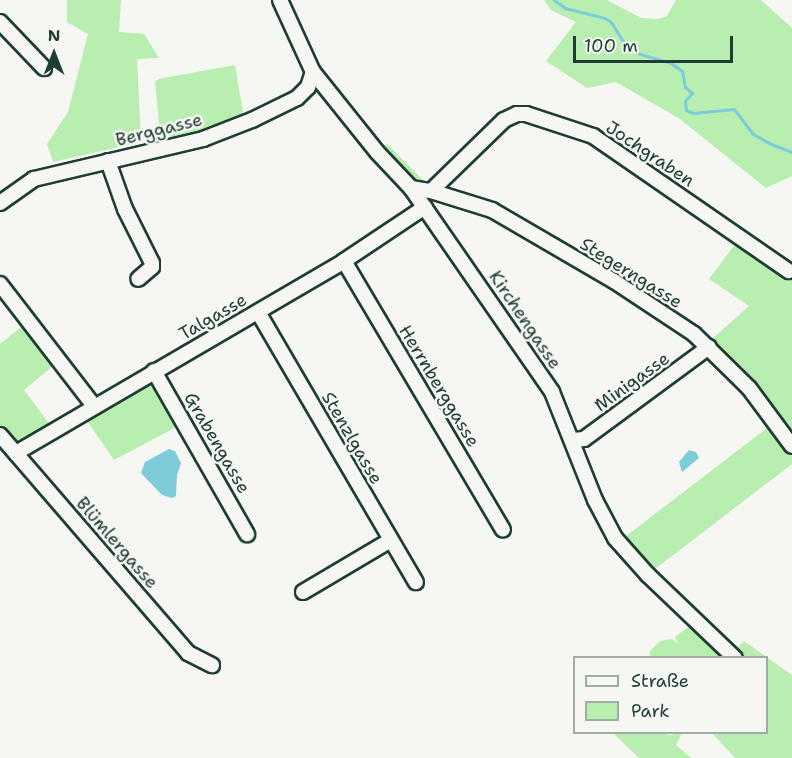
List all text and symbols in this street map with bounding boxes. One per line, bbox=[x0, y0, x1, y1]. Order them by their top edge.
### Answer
north arrow bbox=[24, 24, 84, 84]
scale bar bbox=[576, 24, 736, 62]
text: N bbox=[48, 25, 60, 46]
text: 100 m bbox=[584, 34, 638, 58]
street label: Berggasse bbox=[113, 109, 205, 151]
street label: Jochgraben bbox=[602, 117, 698, 191]
street label: Stegerngasse bbox=[576, 233, 686, 313]
street label: Kirchengasse bbox=[484, 267, 566, 373]
street label: Talgasse bbox=[175, 289, 251, 345]
street label: Herrnberggasse bbox=[394, 321, 484, 451]
street label: Minigasse bbox=[590, 348, 674, 416]
street label: Stenzlgasse bbox=[317, 388, 387, 488]
street label: Grabengasse bbox=[179, 389, 255, 497]
street label: Blümlergasse bbox=[71, 493, 163, 593]
legend bbox=[573, 656, 768, 734]
text: Straße bbox=[631, 669, 689, 693]
text: Park bbox=[631, 699, 670, 723]

